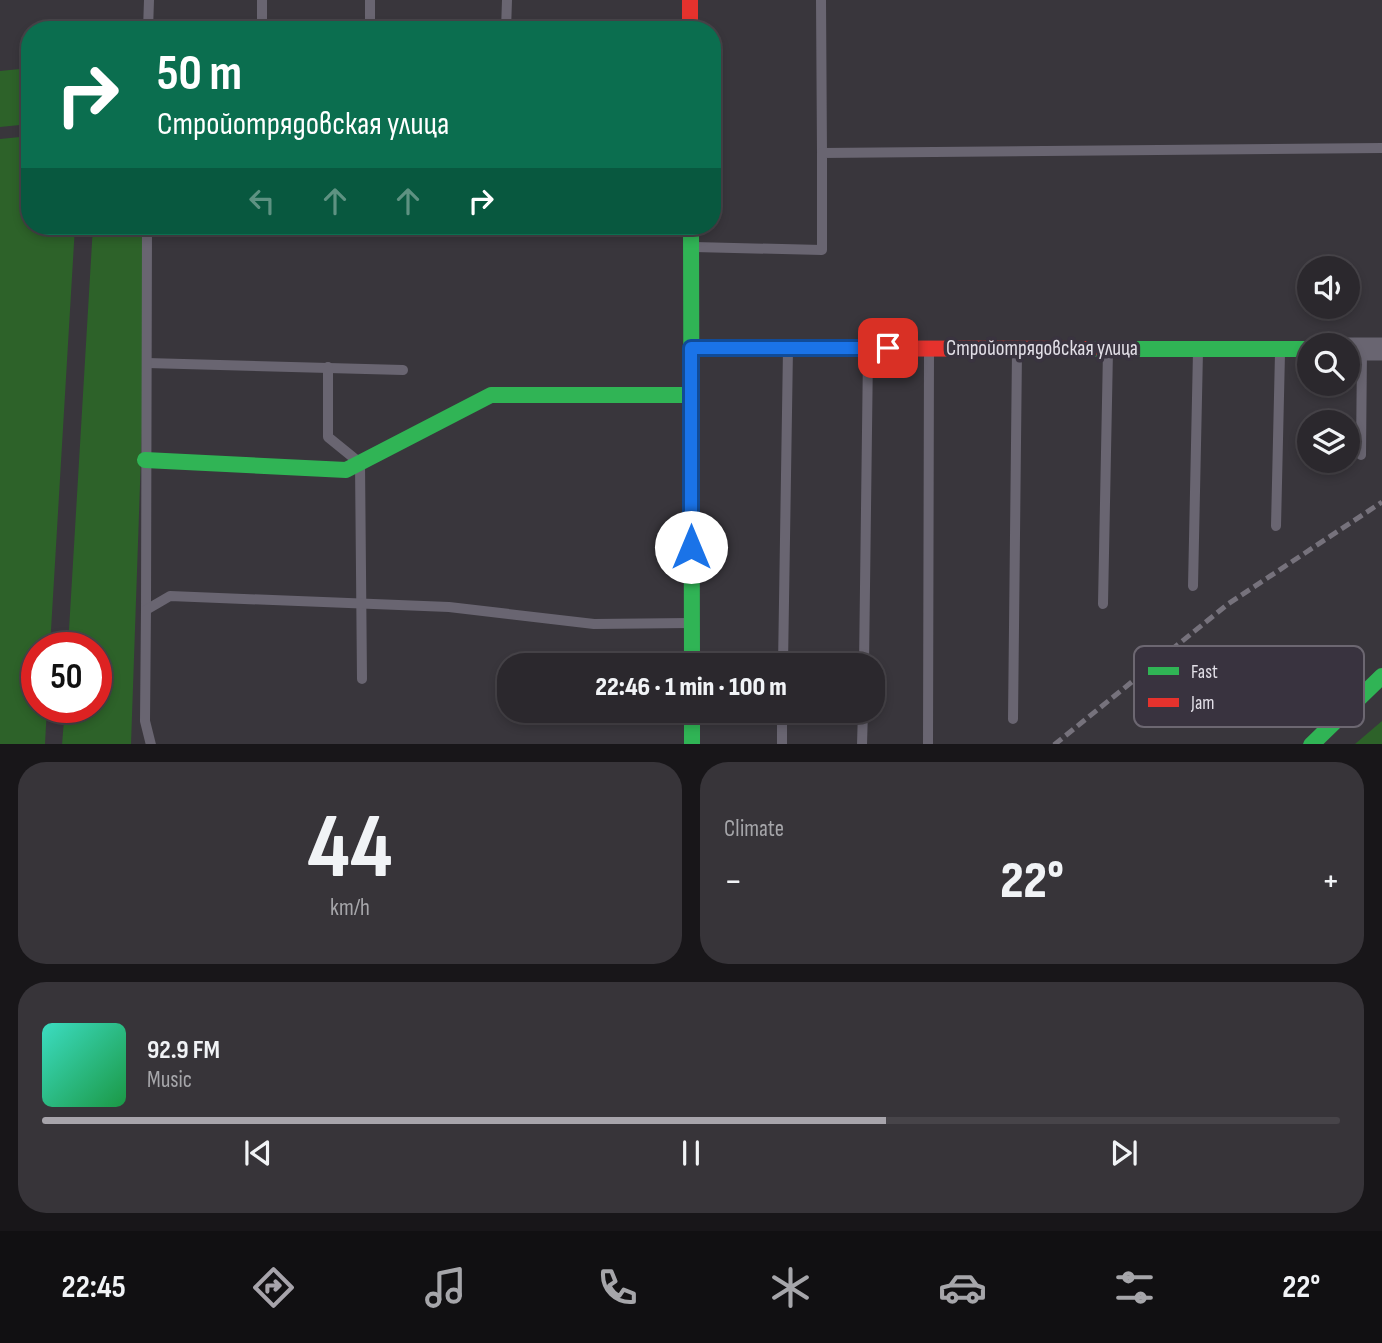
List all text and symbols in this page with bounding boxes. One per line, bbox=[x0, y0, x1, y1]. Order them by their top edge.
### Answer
text: 50 m bbox=[157, 45, 242, 104]
icon: right bbox=[42, 49, 133, 140]
text: Стройотрядовская улица bbox=[157, 105, 449, 144]
icon: left bbox=[243, 182, 281, 220]
icon: ahead bbox=[316, 182, 354, 220]
icon: ahead bbox=[389, 182, 427, 220]
icon: right bbox=[462, 182, 500, 220]
map controls bbox=[1297, 256, 1360, 473]
button: sound bbox=[1297, 256, 1360, 319]
pin bbox=[858, 318, 918, 378]
icon: arrive bbox=[869, 329, 907, 367]
button: search bbox=[1297, 333, 1360, 396]
street label: Стройотрядовская улица bbox=[946, 336, 1138, 361]
button: layers bbox=[1297, 410, 1360, 473]
position arrow bbox=[654, 510, 728, 584]
speed limit sign: 50 bbox=[21, 632, 112, 723]
legend bbox=[1134, 646, 1364, 727]
text: Fast bbox=[1191, 661, 1218, 684]
text: 22:46 · 1 min · 100 m bbox=[595, 672, 787, 703]
text: Jam bbox=[1190, 692, 1214, 715]
text: 44 bbox=[308, 794, 393, 903]
text: Climate bbox=[724, 815, 784, 843]
text: 22° bbox=[1000, 850, 1064, 913]
text: − bbox=[724, 859, 743, 904]
text: + bbox=[1321, 859, 1340, 904]
text: km/h bbox=[330, 894, 370, 922]
text: 92.9 FM bbox=[147, 1035, 220, 1066]
text: Music bbox=[147, 1066, 192, 1094]
icon: previous bbox=[239, 1134, 277, 1172]
icon: pause bbox=[672, 1134, 710, 1172]
icon: next bbox=[1105, 1134, 1143, 1172]
icon: directions bbox=[249, 1263, 298, 1312]
icon: music bbox=[421, 1263, 470, 1312]
icon: phone bbox=[593, 1263, 642, 1312]
icon: climate bbox=[766, 1263, 815, 1312]
icon: car bbox=[938, 1263, 987, 1312]
icon: filters bbox=[1110, 1263, 1159, 1312]
text: 22:45 bbox=[62, 1268, 126, 1307]
text: 22° bbox=[1282, 1268, 1320, 1307]

